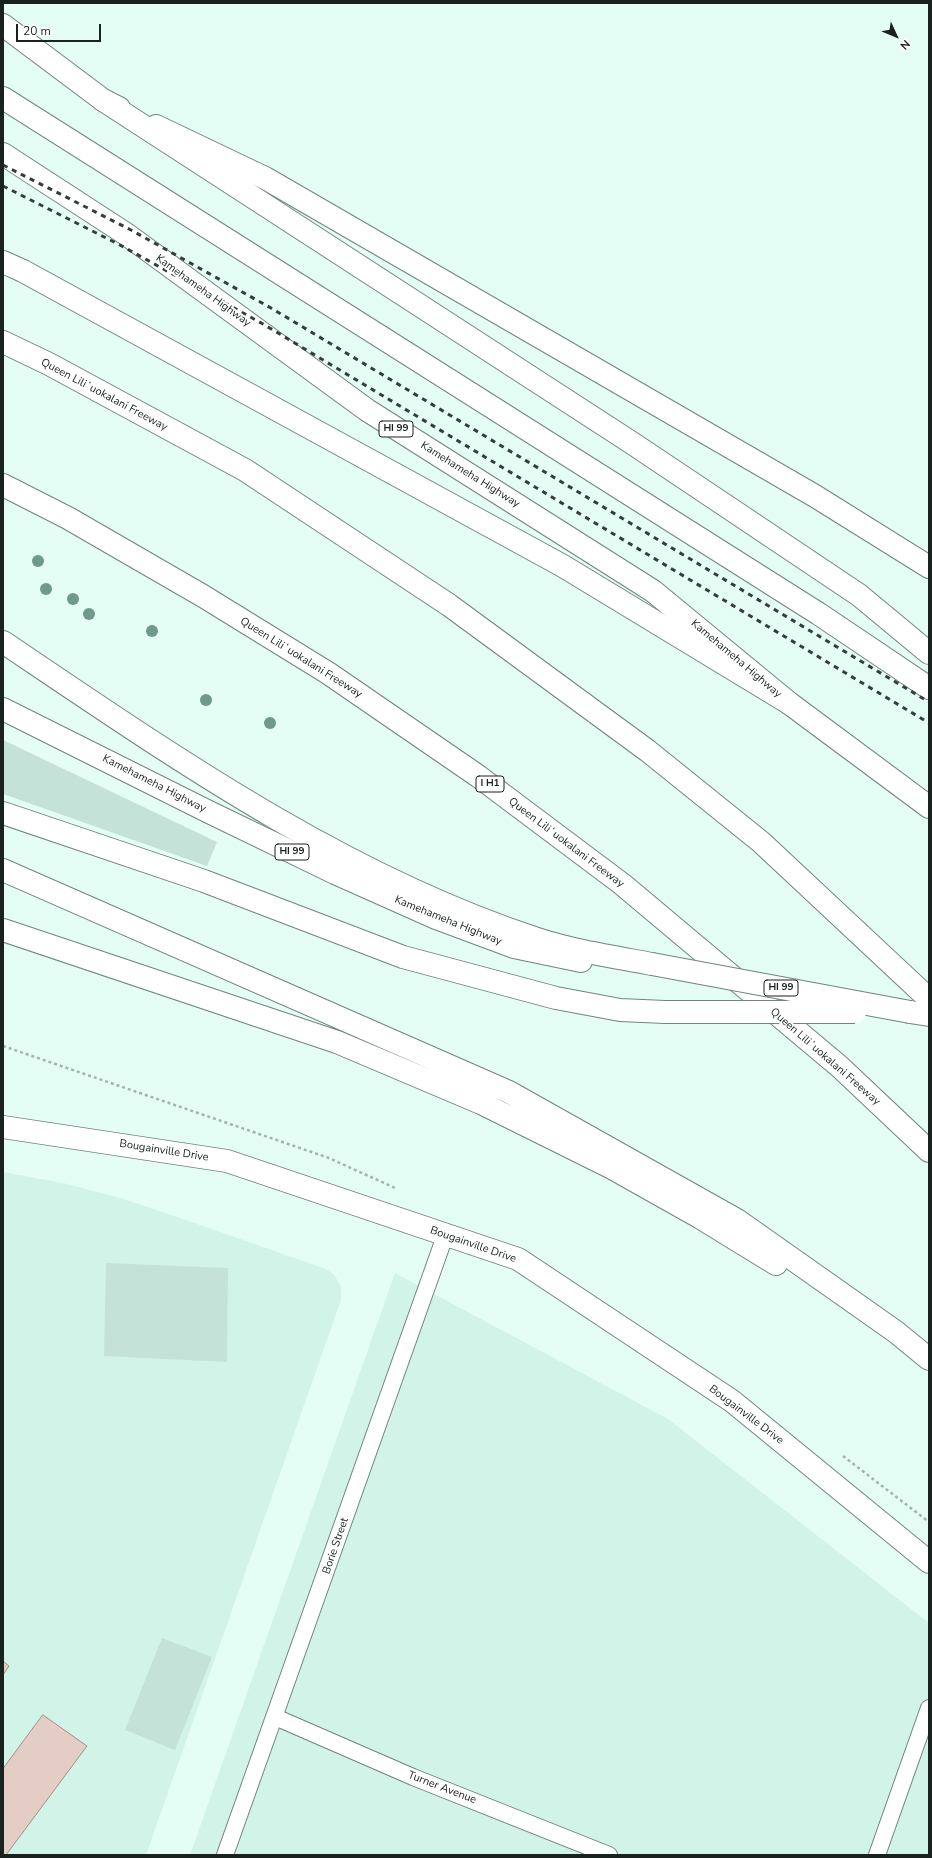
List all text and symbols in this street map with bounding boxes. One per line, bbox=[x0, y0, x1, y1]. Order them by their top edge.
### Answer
scale bar bbox=[18, 16, 103, 42]
north arrow bbox=[876, 16, 916, 56]
text: 20 m bbox=[23, 23, 51, 39]
text: N bbox=[897, 37, 913, 53]
street label: Kamehameha Highway bbox=[153, 252, 253, 330]
street label: Queen Liliʻuokalani Freeway bbox=[38, 356, 170, 434]
road number: HI 99 bbox=[379, 421, 413, 437]
street label: Kamehameha Highway bbox=[418, 439, 522, 511]
street label: Queen Liliʻuokalani Freeway bbox=[238, 615, 364, 701]
street label: Kamehameha Highway bbox=[688, 617, 784, 701]
street label: Kamehameha Highway bbox=[100, 752, 208, 816]
road number: I H1 bbox=[476, 776, 504, 792]
street label: Queen Liliʻuokalani Freeway bbox=[506, 795, 626, 891]
road number: HI 99 bbox=[275, 844, 309, 860]
street label: Kamehameha Highway bbox=[393, 893, 503, 949]
road number: HI 99 bbox=[764, 980, 798, 996]
street label: Queen Liliʻuokalani Freeway bbox=[767, 1006, 883, 1108]
street label: Bougainville Drive bbox=[118, 1137, 210, 1165]
street label: Bougainville Drive bbox=[428, 1224, 518, 1266]
street label: Bougainville Drive bbox=[706, 1383, 786, 1447]
street label: Borie Street bbox=[320, 1516, 352, 1576]
street label: Turner Avenue bbox=[406, 1769, 478, 1807]

